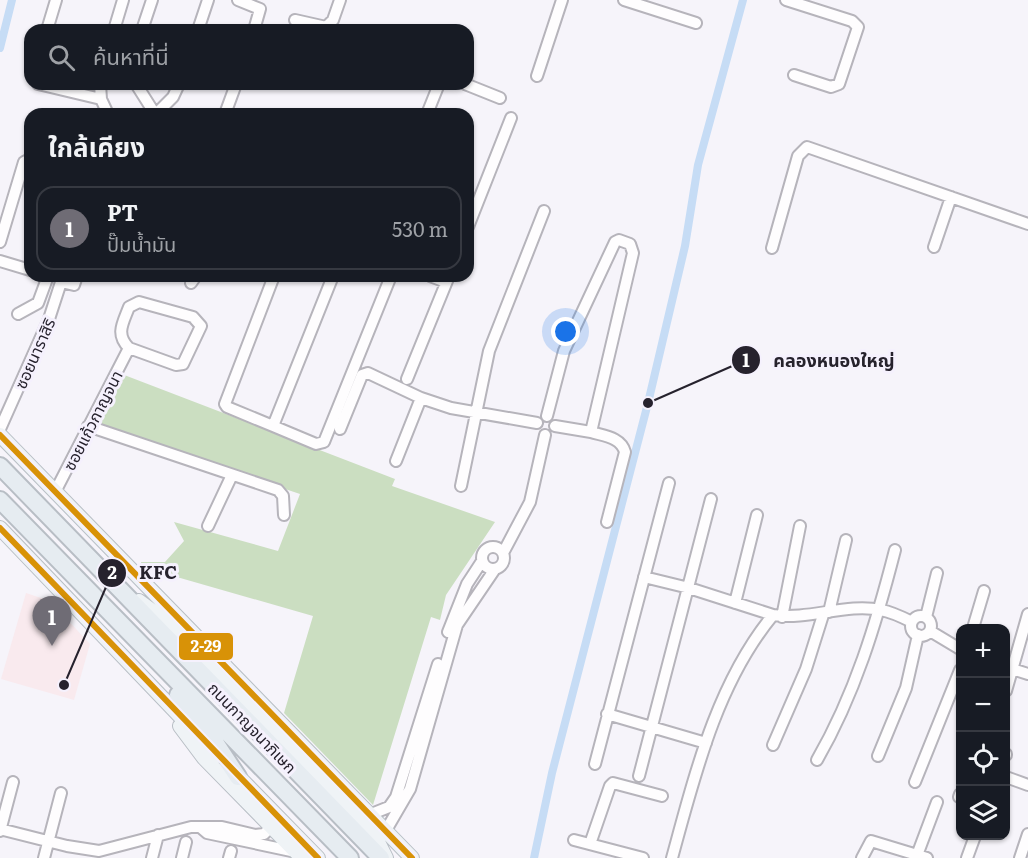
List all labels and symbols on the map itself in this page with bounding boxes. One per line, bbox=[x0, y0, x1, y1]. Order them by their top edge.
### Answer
street label: ซอยนาราสิริ bbox=[8, 314, 60, 392]
your location bbox=[551, 317, 580, 346]
callout: คลองหนองใหญ่ bbox=[731, 342, 907, 378]
text: 1 bbox=[742, 346, 750, 373]
text: คลองหนองใหญ่ bbox=[773, 346, 895, 373]
street label: ซอยแก้วกาญจนา bbox=[56, 366, 128, 474]
callout: KFC bbox=[97, 555, 189, 591]
text: 2 bbox=[107, 558, 117, 585]
text: KFC bbox=[139, 558, 177, 585]
pin: 1 bbox=[32, 596, 72, 646]
line badge: 2-29 bbox=[178, 632, 234, 661]
text: 2-29 bbox=[190, 633, 222, 657]
street label: ถนนกาญจนาภิเษก bbox=[203, 676, 303, 778]

